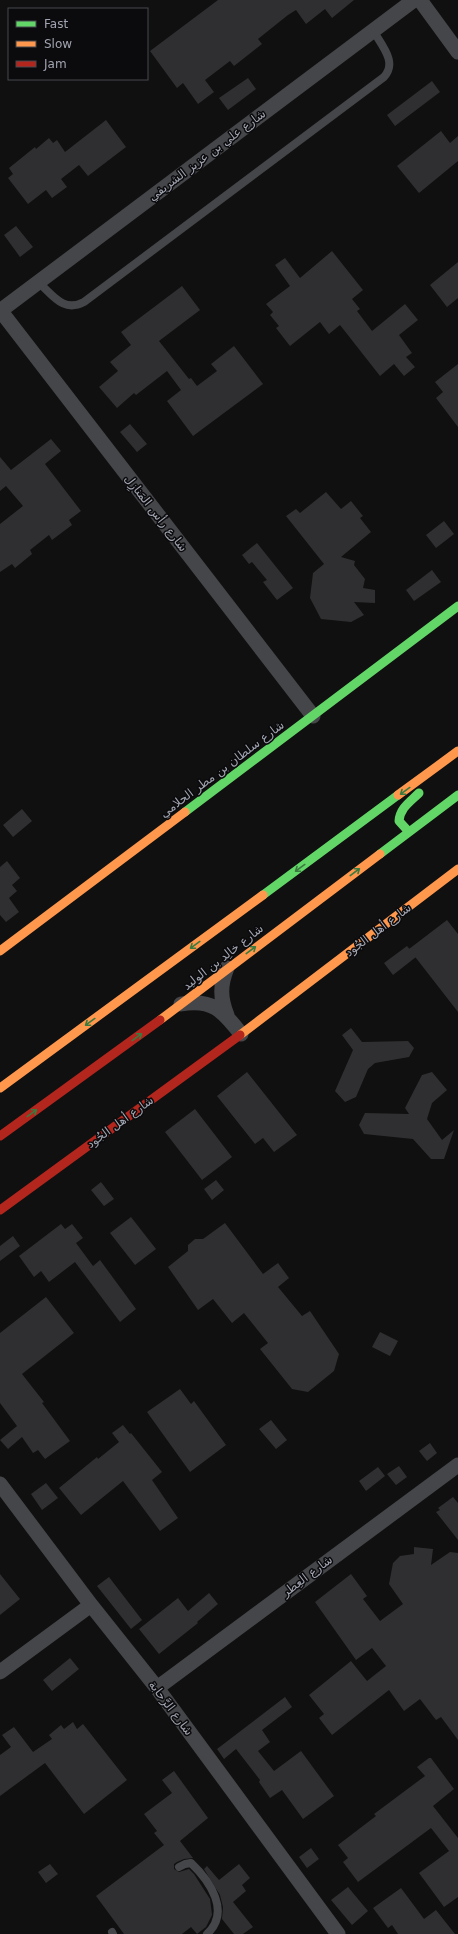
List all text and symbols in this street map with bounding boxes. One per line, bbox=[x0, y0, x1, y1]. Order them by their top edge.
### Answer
legend bbox=[8, 8, 148, 80]
text: Fast bbox=[44, 17, 68, 31]
text: Slow bbox=[44, 37, 72, 51]
text: Jam bbox=[43, 57, 67, 71]
street label: شارع علي بن عزيز الشريفي bbox=[146, 106, 269, 204]
street label: شارع رأس المَنازِل bbox=[120, 471, 191, 555]
street label: شارع سلطان بن مطر الحلامي bbox=[157, 718, 287, 821]
one-way arrow bbox=[399, 787, 410, 795]
one-way arrow bbox=[294, 864, 305, 872]
one-way arrow bbox=[350, 868, 361, 876]
street label: شارع أهل الجُود bbox=[342, 900, 414, 960]
street label: شارع خالِد بن الوليد bbox=[180, 921, 267, 994]
one-way arrow bbox=[190, 941, 201, 949]
one-way arrow bbox=[246, 946, 257, 954]
one-way arrow bbox=[85, 1018, 96, 1026]
one-way arrow bbox=[131, 1033, 142, 1041]
street label: شارع أهل الجُود bbox=[83, 1092, 157, 1152]
one-way arrow bbox=[26, 1109, 37, 1117]
street label: شارع العِطر bbox=[278, 1552, 336, 1601]
street label: شارع الرَّحابة bbox=[145, 1678, 196, 1739]

